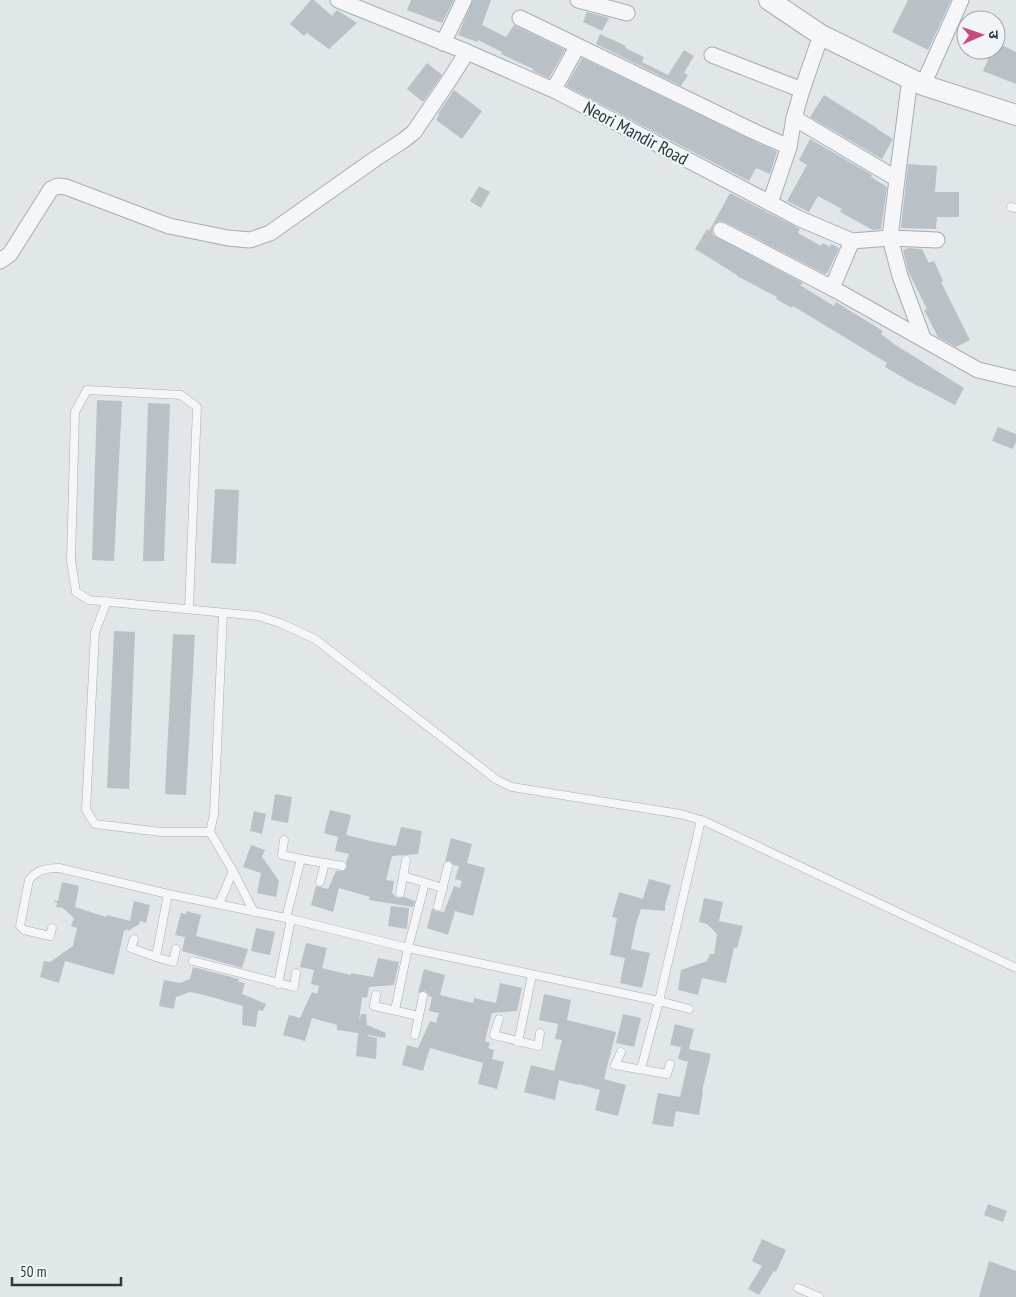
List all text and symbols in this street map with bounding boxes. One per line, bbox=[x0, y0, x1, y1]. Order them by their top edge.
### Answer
north arrow bbox=[956, 10, 1006, 60]
text: उ bbox=[985, 30, 1003, 40]
street label: Neori Mandir Road bbox=[580, 96, 692, 170]
scale bar bbox=[12, 1254, 121, 1286]
text: 50 m bbox=[20, 1262, 46, 1281]

